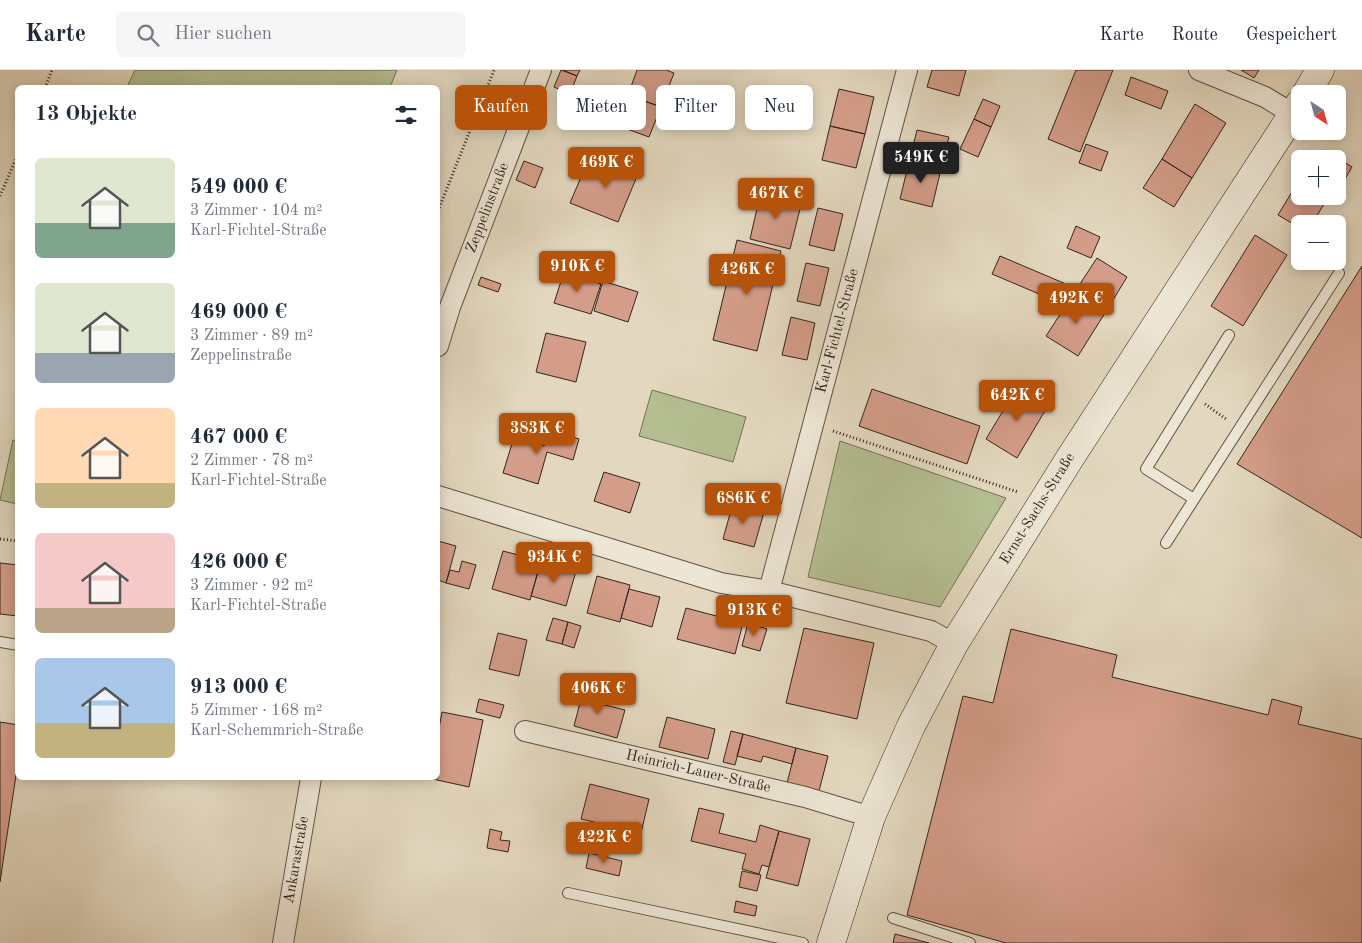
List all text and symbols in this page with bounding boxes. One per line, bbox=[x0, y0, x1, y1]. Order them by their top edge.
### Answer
search box bbox=[116, 12, 466, 57]
icon: search bbox=[134, 21, 162, 49]
text: Karte bbox=[25, 23, 86, 47]
text: Hier suchen bbox=[174, 25, 272, 44]
text: Karte bbox=[1099, 26, 1144, 44]
text: Route bbox=[1172, 26, 1218, 44]
text: Gespeichert bbox=[1246, 26, 1337, 44]
chip: Kaufen bbox=[455, 85, 547, 130]
chip: Mieten bbox=[557, 85, 646, 130]
chip: Filter bbox=[656, 85, 735, 130]
chip: Neu bbox=[745, 85, 813, 130]
north arrow bbox=[1291, 85, 1346, 140]
map controls bbox=[1291, 85, 1346, 270]
icon: filters bbox=[392, 101, 420, 129]
text: 13 Objekte bbox=[35, 104, 137, 125]
pin: 549K € bbox=[880, 142, 962, 184]
pin: 469K € bbox=[565, 146, 647, 189]
text: 549K € bbox=[894, 150, 948, 166]
button: + bbox=[1291, 150, 1346, 205]
text: 469K € bbox=[579, 155, 633, 171]
street label: Zeppelinstraße bbox=[464, 161, 512, 255]
text: 549 000 € bbox=[190, 177, 287, 198]
icon: home bbox=[75, 178, 135, 238]
pin: 467K € bbox=[735, 178, 817, 220]
text: 467K € bbox=[749, 186, 803, 202]
text: 3 Zimmer · 104 m² bbox=[190, 203, 322, 219]
button: − bbox=[1291, 215, 1346, 270]
text: Karl-Fichtel-Straße bbox=[190, 223, 327, 239]
pin: 910K € bbox=[536, 250, 618, 293]
pin: 426K € bbox=[706, 254, 788, 296]
text: 910K € bbox=[550, 259, 604, 275]
text: 426K € bbox=[720, 262, 774, 278]
street label: Karl-Fichtel-Straße bbox=[814, 267, 862, 395]
pin: 492K € bbox=[1035, 282, 1117, 325]
text: 492K € bbox=[1049, 291, 1103, 307]
text: 469 000 € bbox=[190, 302, 287, 323]
icon: home bbox=[75, 303, 135, 363]
text: 3 Zimmer · 89 m² bbox=[190, 328, 313, 344]
text: Zeppelinstraße bbox=[190, 348, 292, 364]
pin: 642K € bbox=[976, 380, 1058, 422]
text: 642K € bbox=[990, 388, 1044, 404]
pin: 383K € bbox=[496, 412, 578, 455]
text: 383K € bbox=[510, 421, 564, 437]
text: 467 000 € bbox=[190, 427, 287, 448]
icon: home bbox=[75, 428, 135, 488]
street label: Ernst-Sachs-Straße bbox=[998, 451, 1078, 567]
text: 2 Zimmer · 78 m² bbox=[190, 453, 313, 469]
text: Karl-Fichtel-Straße bbox=[190, 473, 327, 489]
pin: 686K € bbox=[702, 482, 784, 525]
text: 686K € bbox=[716, 491, 770, 507]
pin: 934K € bbox=[513, 542, 595, 584]
text: 934K € bbox=[527, 550, 581, 566]
text: 426 000 € bbox=[190, 552, 287, 573]
icon: home bbox=[75, 553, 135, 613]
text: 3 Zimmer · 92 m² bbox=[190, 578, 313, 594]
pin: 913K € bbox=[713, 594, 795, 637]
text: Karl-Fichtel-Straße bbox=[190, 598, 327, 614]
text: 913K € bbox=[727, 603, 781, 619]
pin: 406K € bbox=[557, 672, 639, 715]
text: 913 000 € bbox=[190, 677, 287, 698]
icon: home bbox=[75, 678, 135, 738]
text: 406K € bbox=[571, 681, 625, 697]
text: 5 Zimmer · 168 m² bbox=[190, 703, 322, 719]
text: Karl-Schemmrich-Straße bbox=[190, 723, 363, 739]
street label: Heinrich-Lauer-Straße bbox=[624, 748, 772, 796]
street label: Ankarastraße bbox=[282, 815, 312, 905]
pin: 422K € bbox=[563, 822, 645, 864]
text: 422K € bbox=[577, 830, 631, 846]

